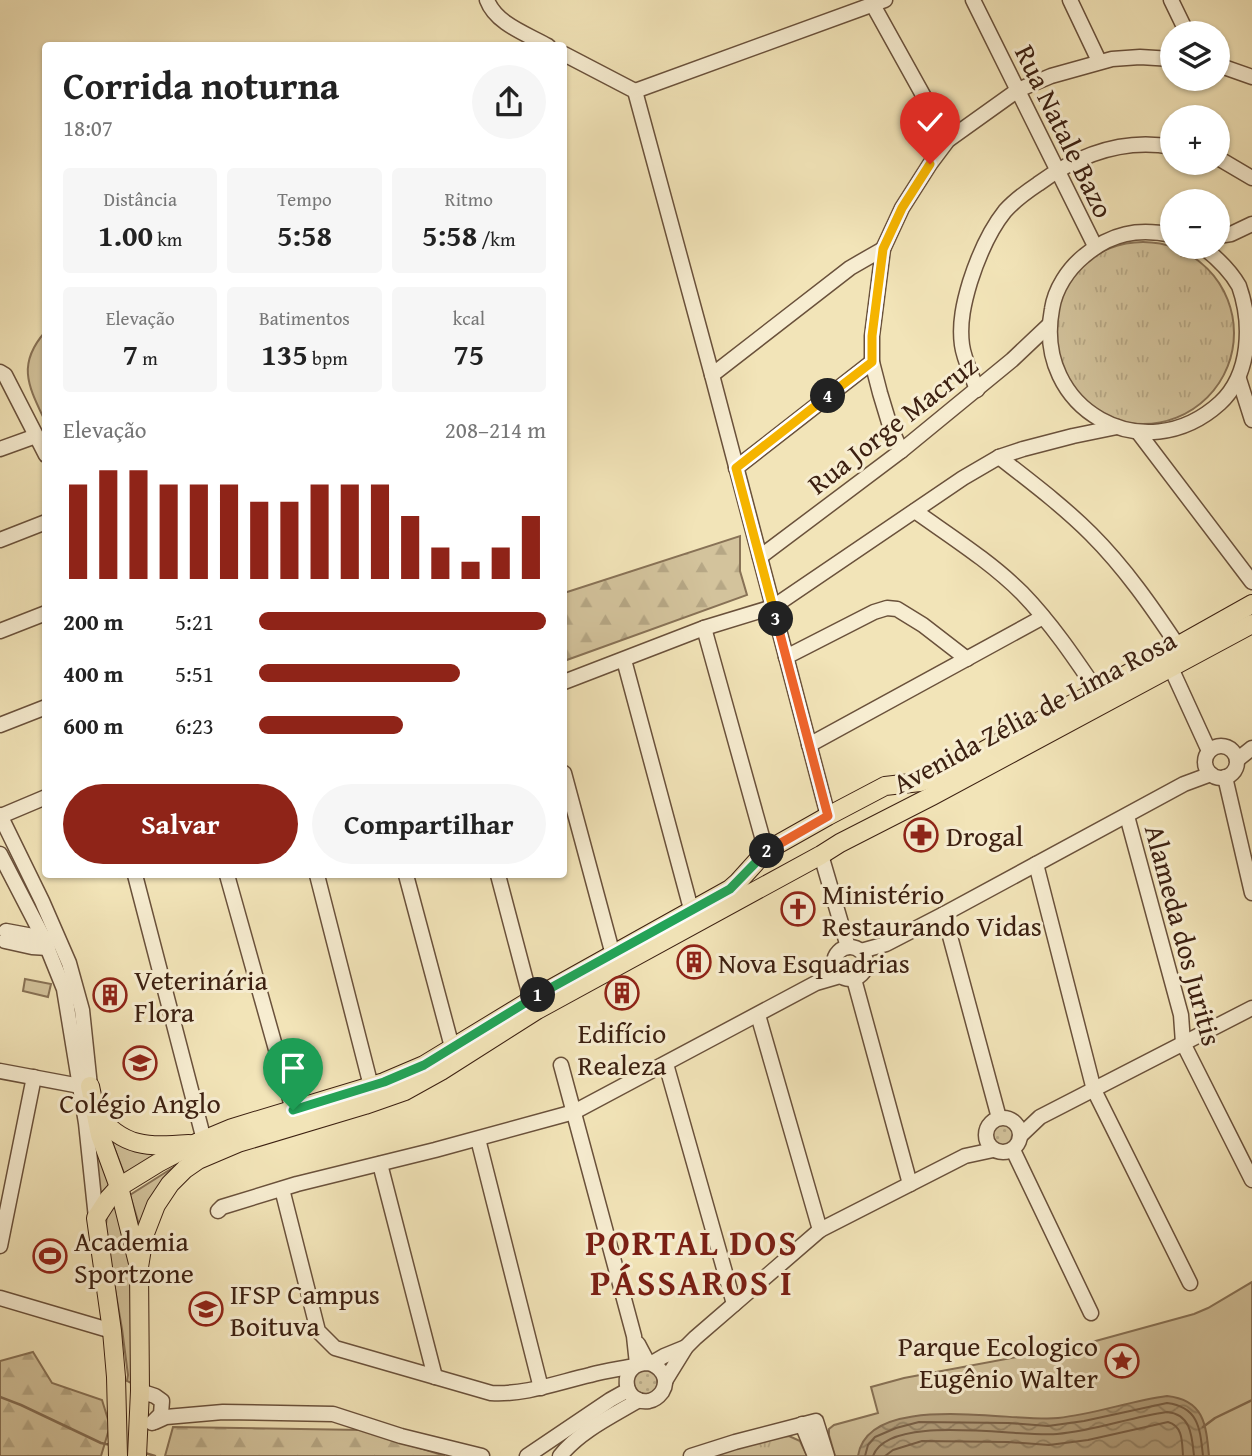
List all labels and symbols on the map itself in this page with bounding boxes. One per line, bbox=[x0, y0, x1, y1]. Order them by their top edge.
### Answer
street label: Rua Natale Bazo bbox=[1005, 37, 1125, 225]
pin bbox=[900, 92, 960, 164]
street label: Rua Jorge Macruz bbox=[798, 344, 986, 504]
pin: 4 bbox=[810, 378, 846, 414]
pin: 3 bbox=[758, 602, 794, 636]
street label: Avenida Zélia de Lima Rosa bbox=[885, 618, 1184, 803]
place label: Drogal bbox=[946, 815, 1024, 856]
pharmacy icon: Drogal bbox=[902, 816, 940, 854]
street label: Alameda dos Juritis bbox=[1135, 820, 1233, 1050]
pin: 2 bbox=[750, 834, 784, 868]
place label: Ministério Restaurando Vidas bbox=[822, 873, 1042, 946]
church icon: Ministério Restaurando Vidas bbox=[779, 890, 817, 928]
place label: Nova Esquadrias bbox=[718, 942, 910, 983]
building icon: Nova Esquadrias bbox=[675, 943, 713, 981]
place label: Veterinária Flora bbox=[134, 959, 269, 1032]
building icon: Edifício Realeza bbox=[603, 974, 641, 1012]
building icon: Veterinária Flora bbox=[91, 976, 129, 1014]
pin: 1 bbox=[520, 978, 556, 1012]
place label: Edifício Realeza bbox=[578, 1012, 667, 1085]
pin bbox=[263, 1038, 323, 1110]
school or university icon: Colégio Anglo bbox=[121, 1044, 159, 1082]
place label: Colégio Anglo bbox=[59, 1082, 221, 1123]
district label: PORTAL DOS PÁSSAROS I bbox=[585, 1217, 799, 1308]
place label: Academia Sportzone bbox=[74, 1220, 194, 1293]
sports icon: Academia Sportzone bbox=[31, 1237, 69, 1275]
place label: IFSP Campus Boituva bbox=[230, 1273, 380, 1346]
school or university icon: IFSP Campus Boituva bbox=[187, 1290, 225, 1328]
place label: Parque Ecologico Eugênio Walter bbox=[898, 1325, 1098, 1398]
place icon: Parque Ecologico Eugênio Walter bbox=[1103, 1342, 1141, 1380]

